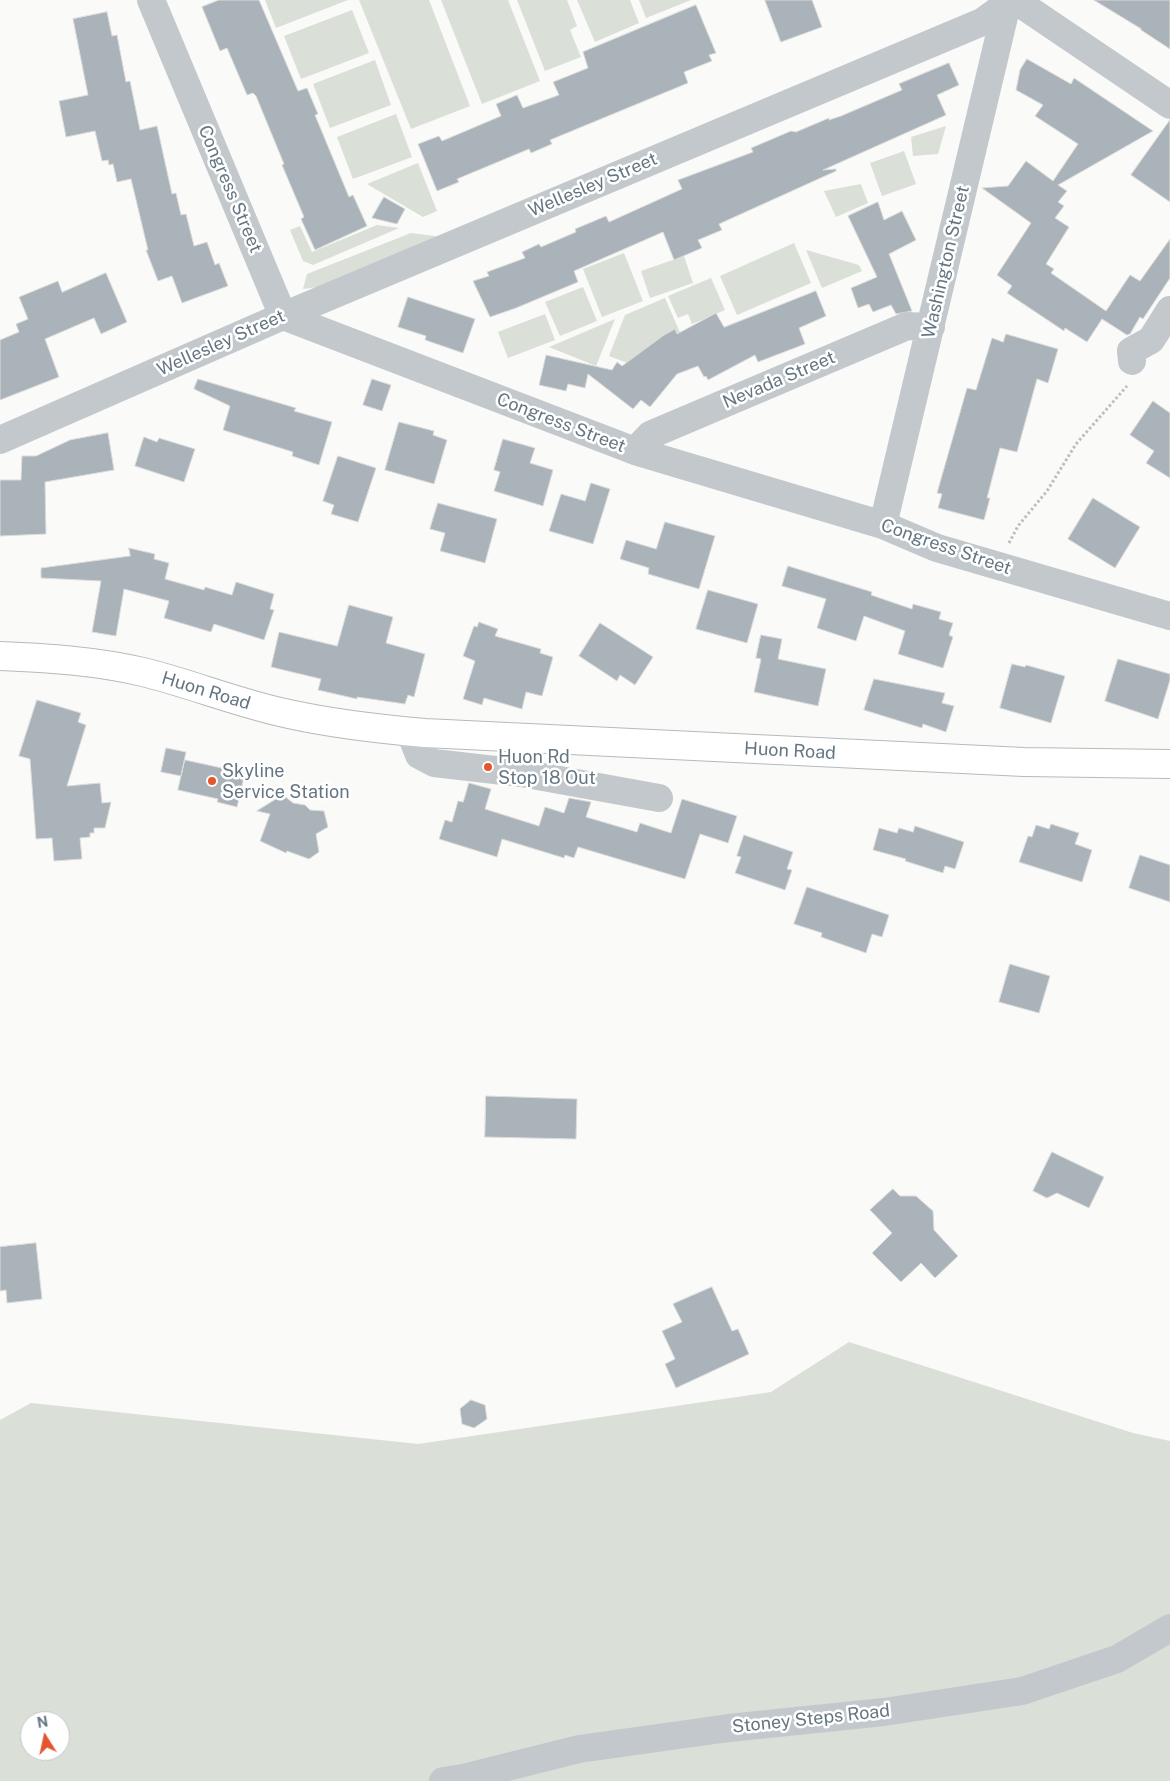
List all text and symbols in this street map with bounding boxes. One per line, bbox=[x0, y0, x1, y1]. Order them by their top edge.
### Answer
street label: Congress Street bbox=[193, 122, 267, 256]
street label: Wellesley Street bbox=[525, 148, 661, 222]
street label: Washington Street bbox=[918, 183, 974, 341]
street label: Wellesley Street bbox=[154, 305, 288, 381]
street label: Nevada Street bbox=[720, 347, 838, 413]
street label: Congress Street bbox=[494, 388, 628, 458]
street label: Congress Street bbox=[878, 515, 1014, 579]
street label: Huon Road bbox=[159, 667, 253, 715]
street label: Huon Road bbox=[744, 738, 836, 764]
place label: Huon Rd Stop 18 Out bbox=[498, 746, 596, 789]
place label: Skyline Service Station bbox=[222, 760, 350, 802]
marker: Huon Rd Stop 18 Out bbox=[482, 761, 494, 773]
marker: Skyline Service Station bbox=[206, 775, 218, 787]
street label: Stoney Steps Road bbox=[731, 1700, 891, 1738]
north arrow bbox=[20, 1711, 70, 1761]
text: N bbox=[36, 1713, 49, 1731]

